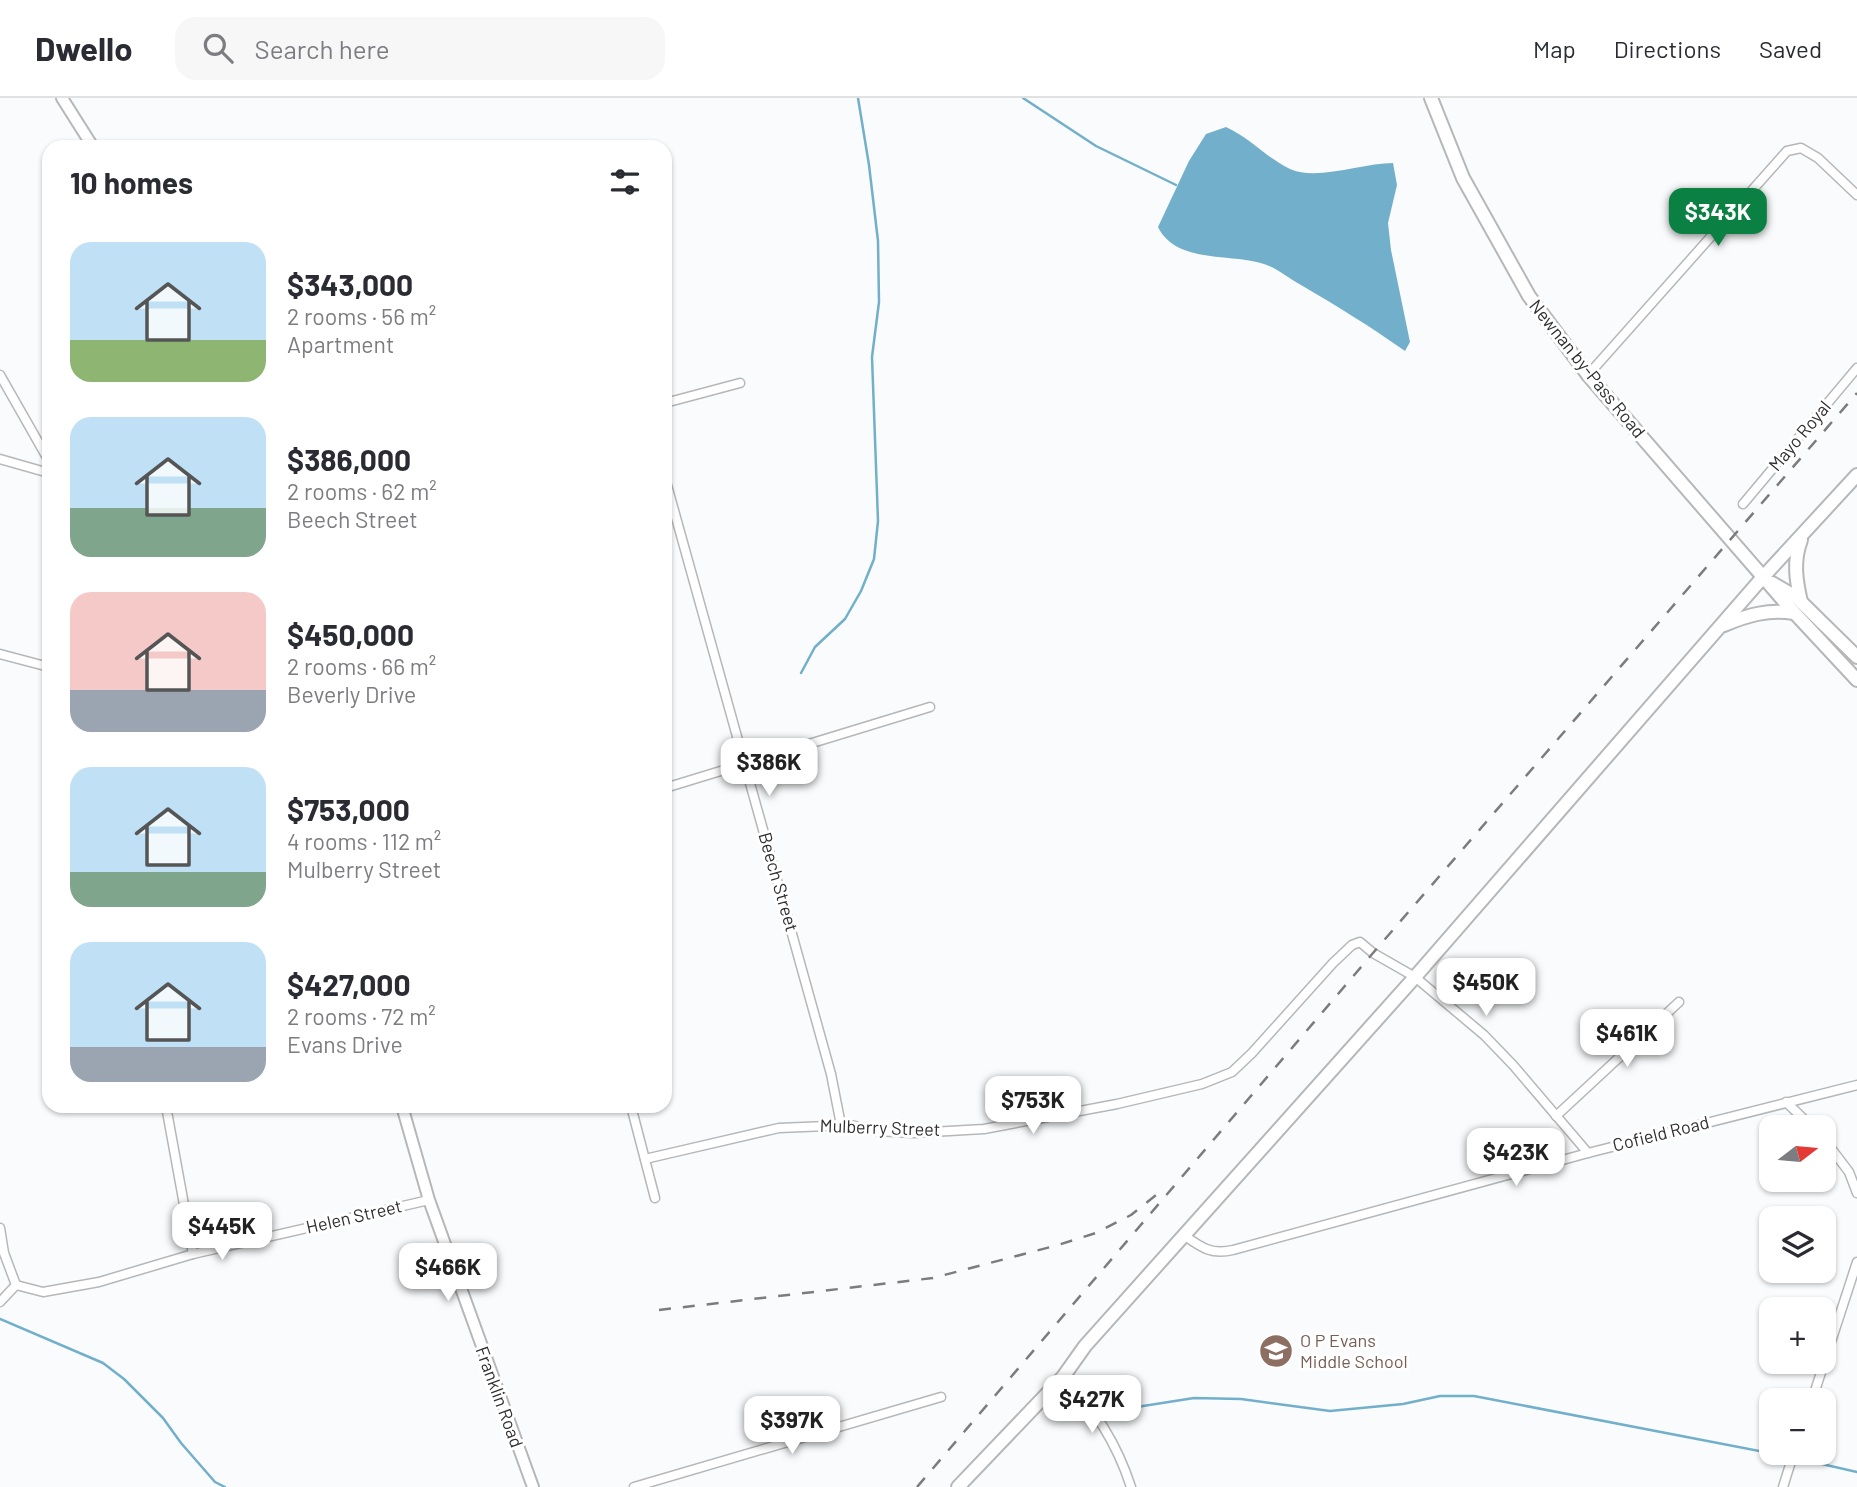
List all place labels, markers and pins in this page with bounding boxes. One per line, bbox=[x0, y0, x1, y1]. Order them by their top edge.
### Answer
pin: $343K bbox=[1669, 188, 1767, 248]
pin: $386K bbox=[720, 738, 818, 798]
pin: $450K bbox=[1437, 958, 1535, 1018]
pin: $461K bbox=[1578, 1010, 1676, 1069]
pin: $753K bbox=[984, 1076, 1082, 1136]
pin: $423K bbox=[1467, 1128, 1565, 1188]
pin: $445K bbox=[173, 1202, 271, 1262]
pin: $466K bbox=[399, 1244, 497, 1303]
place label: O P Evans Middle School bbox=[1300, 1329, 1408, 1372]
school or university icon: O P Evans Middle School bbox=[1257, 1332, 1295, 1370]
pin: $427K bbox=[1043, 1376, 1141, 1435]
pin: $397K bbox=[743, 1396, 841, 1456]

